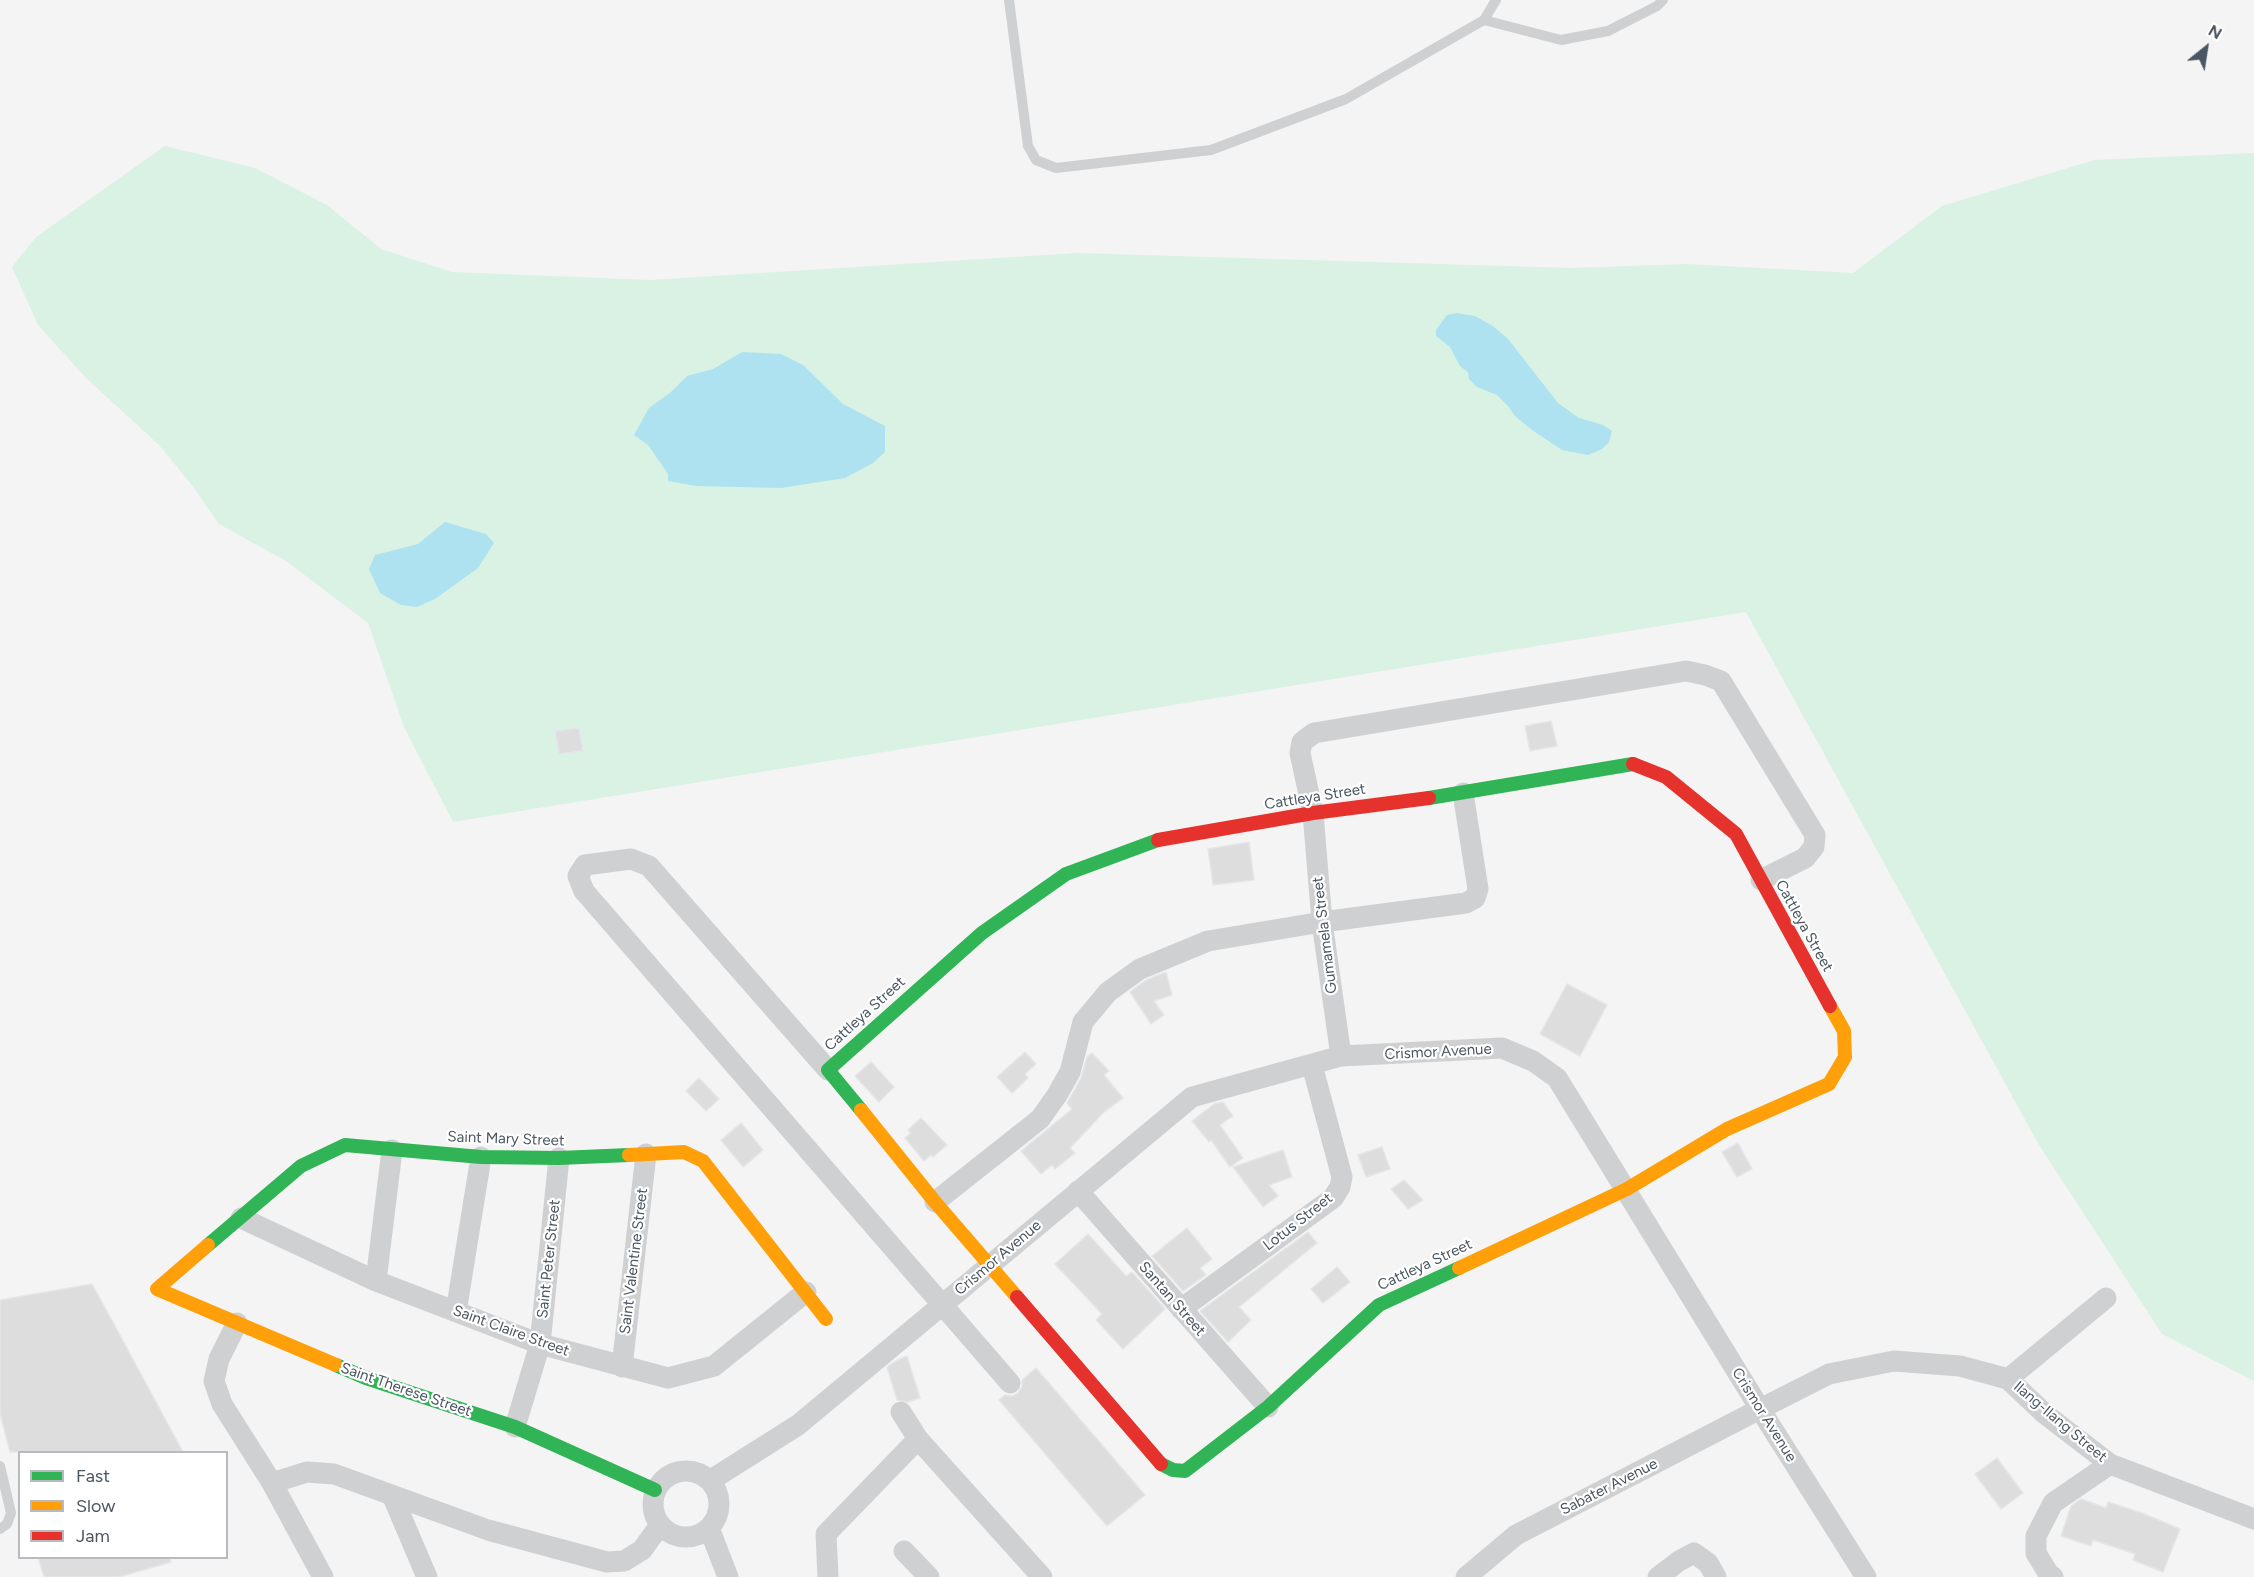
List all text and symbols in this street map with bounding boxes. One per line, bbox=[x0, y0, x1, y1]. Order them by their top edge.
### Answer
north arrow bbox=[2176, 18, 2236, 78]
text: N bbox=[2205, 21, 2225, 43]
street label: Cattleya Street bbox=[1263, 780, 1367, 814]
street label: Gumamela Street bbox=[1309, 875, 1341, 995]
street label: Cattleya Street bbox=[1771, 877, 1837, 975]
street label: Cattleya Street bbox=[821, 973, 909, 1055]
street label: Crismor Avenue bbox=[1384, 1040, 1492, 1064]
street label: Saint Mary Street bbox=[447, 1128, 565, 1150]
street label: Saint Valentine Street bbox=[616, 1187, 652, 1335]
street label: Lotus Street bbox=[1260, 1189, 1336, 1255]
street label: Saint Peter Street bbox=[534, 1199, 564, 1319]
street label: Crismor Avenue bbox=[951, 1217, 1045, 1299]
street label: Cattleya Street bbox=[1375, 1235, 1475, 1295]
street label: Santan Street bbox=[1135, 1258, 1209, 1340]
street label: Saint Claire Street bbox=[450, 1302, 572, 1360]
street label: Saint Therese Street bbox=[338, 1359, 474, 1421]
street label: Crismor Avenue bbox=[1728, 1365, 1800, 1465]
street label: Ilang-Ilang Street bbox=[2010, 1378, 2110, 1466]
legend bbox=[18, 1451, 228, 1559]
street label: Sabater Avenue bbox=[1557, 1455, 1661, 1519]
text: Fast bbox=[76, 1465, 110, 1487]
text: Slow bbox=[76, 1495, 115, 1517]
text: Jam bbox=[76, 1525, 110, 1547]

